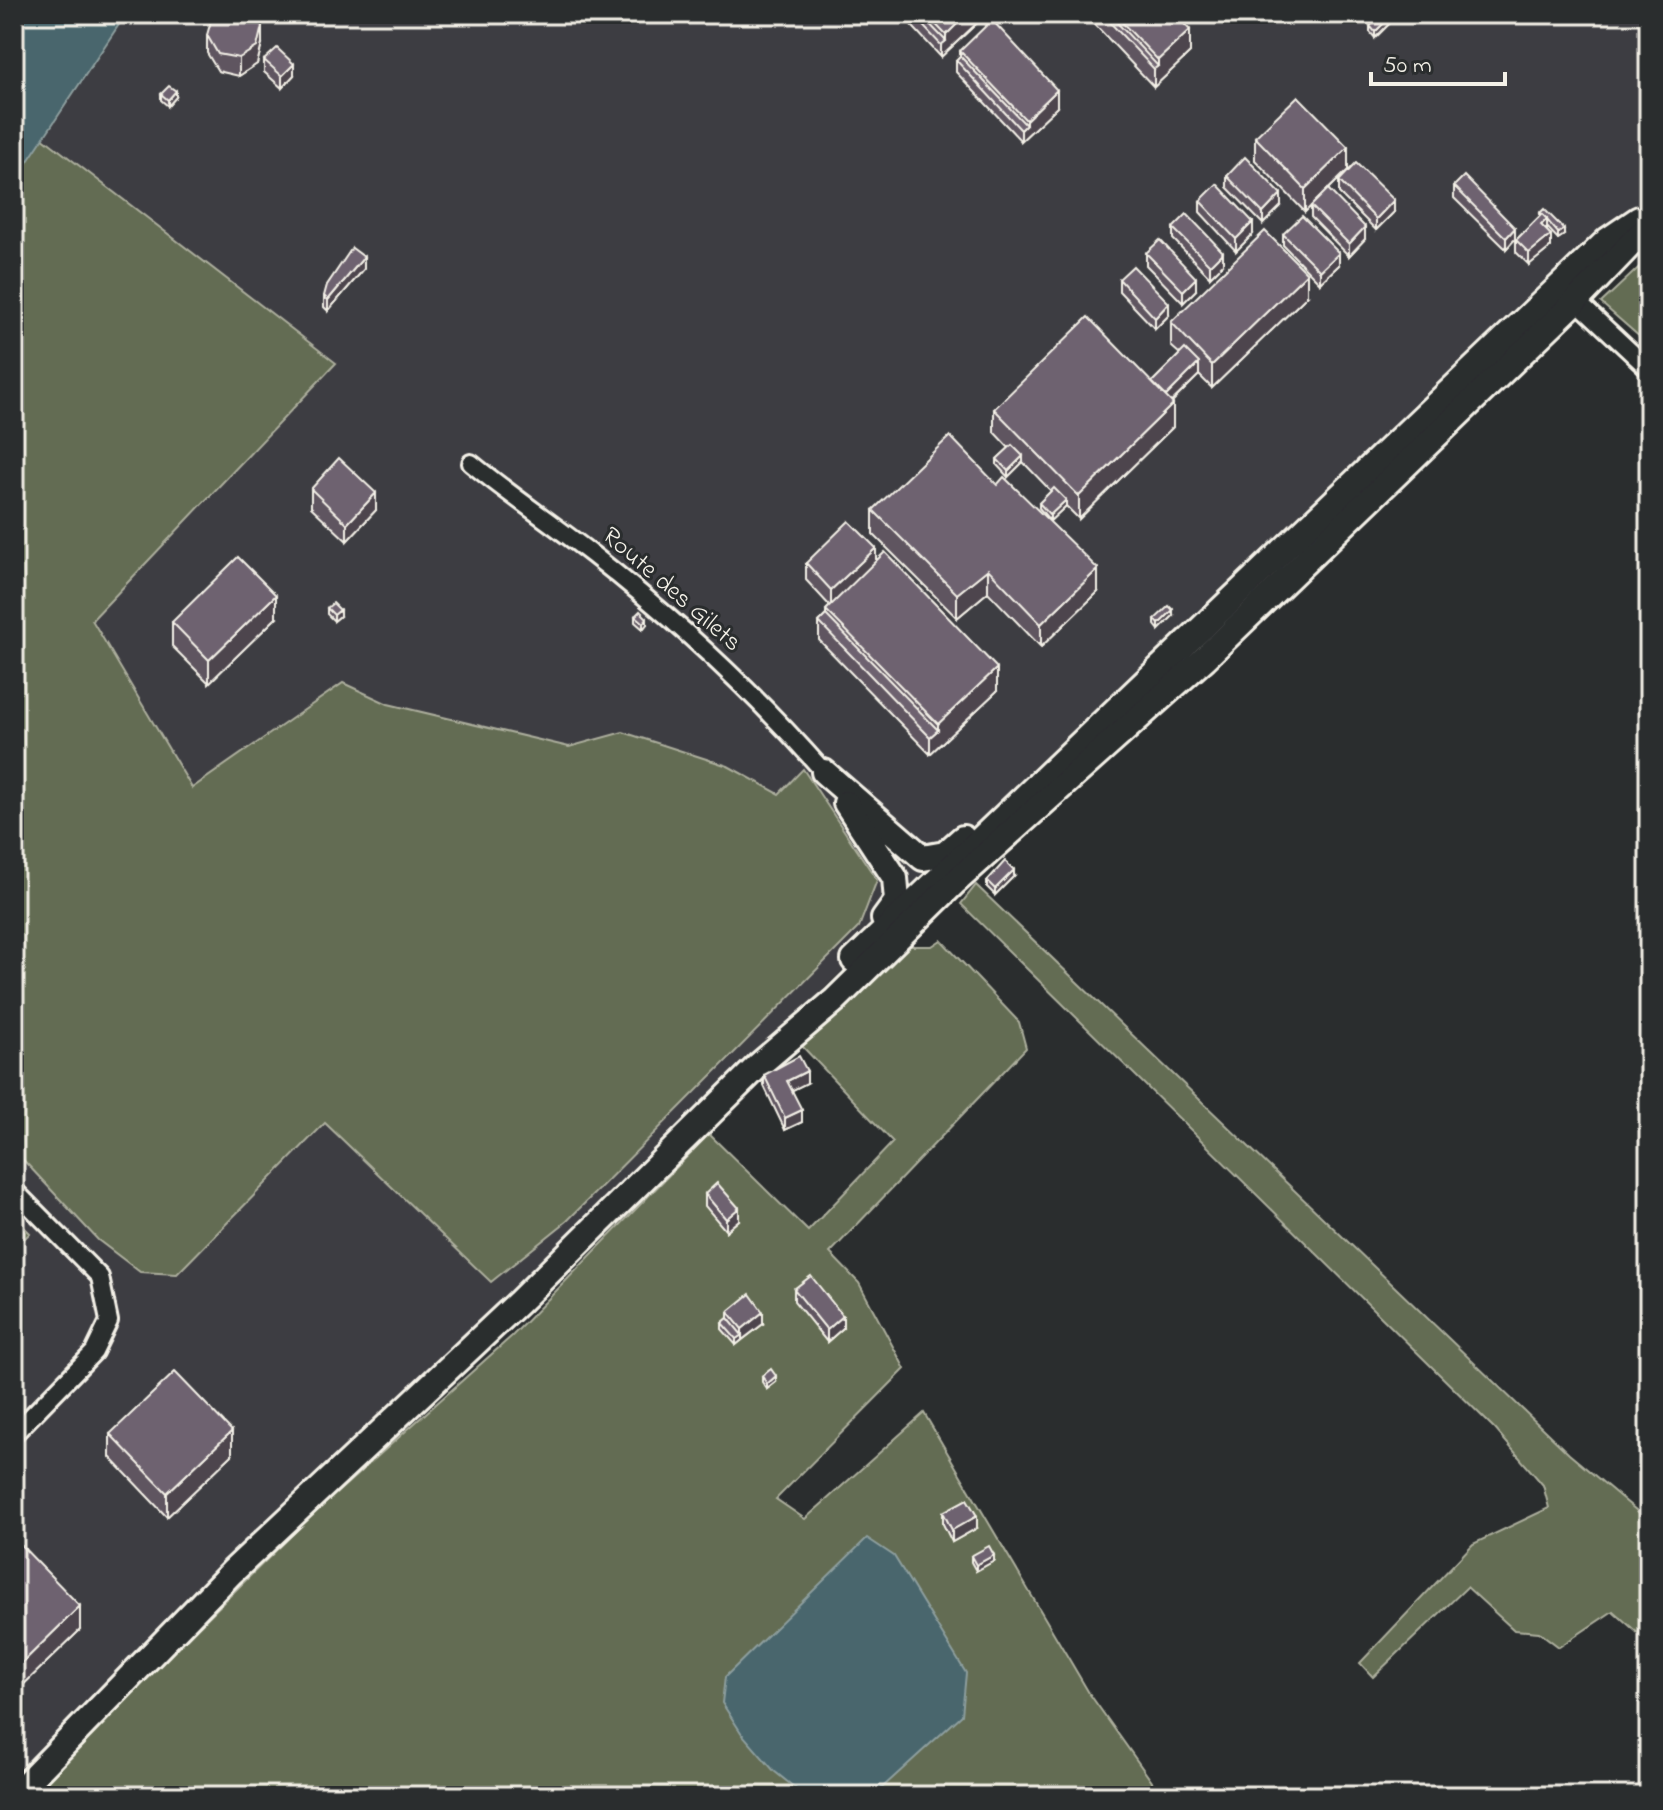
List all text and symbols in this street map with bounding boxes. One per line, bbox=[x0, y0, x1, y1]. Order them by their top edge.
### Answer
scale bar bbox=[1371, 36, 1505, 86]
text: 50 m bbox=[1383, 49, 1432, 84]
street label: Route des Gilets bbox=[593, 519, 749, 662]

